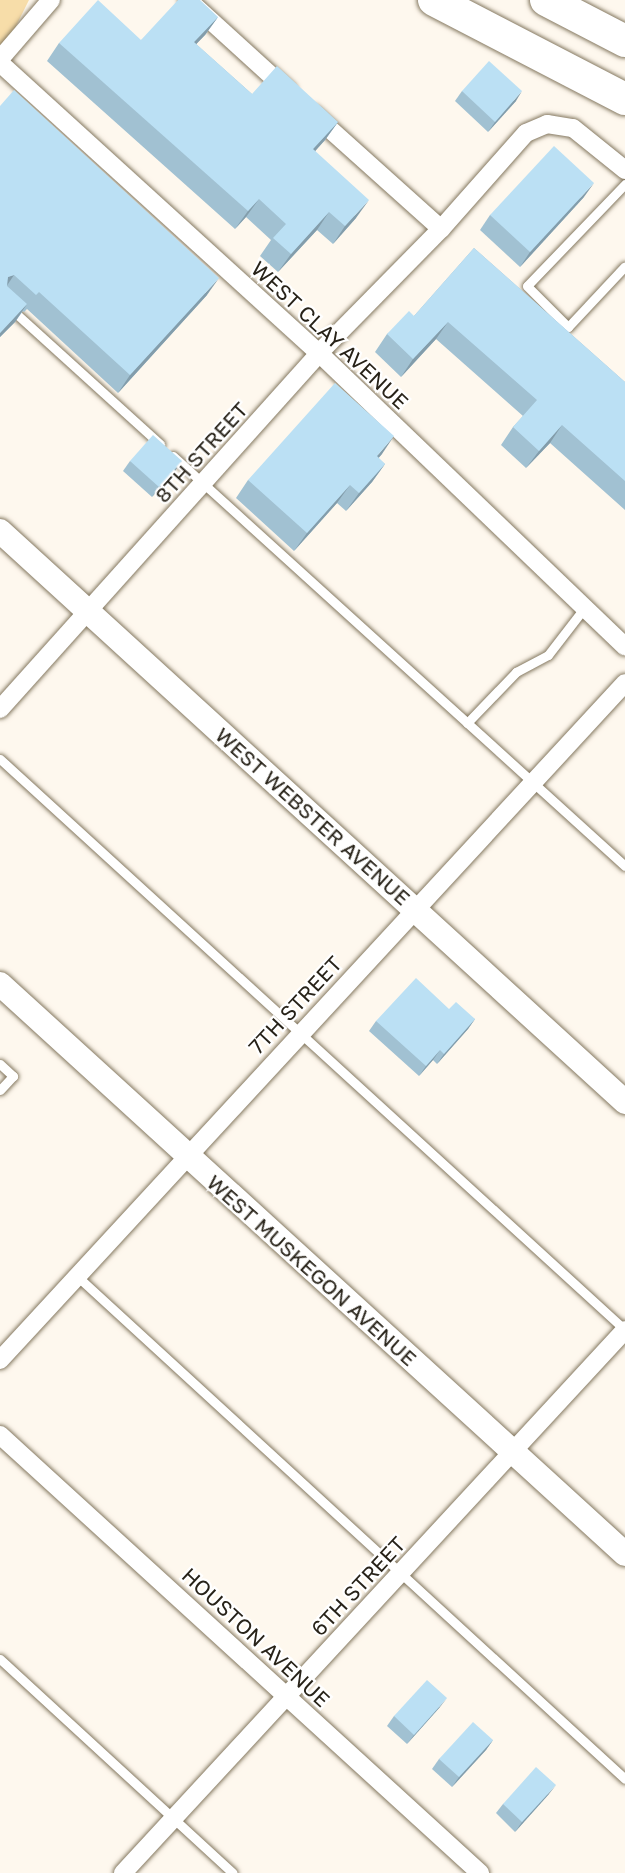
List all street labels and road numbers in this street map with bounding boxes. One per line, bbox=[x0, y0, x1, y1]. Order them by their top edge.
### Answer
street label: WEST CLAY AVENUE bbox=[246, 256, 414, 414]
street label: 8TH STREET bbox=[149, 397, 253, 507]
street label: WEST WEBSTER AVENUE bbox=[210, 722, 416, 910]
street label: 7TH STREET bbox=[243, 951, 347, 1059]
street label: WEST MUSKEGON AVENUE bbox=[202, 1169, 422, 1371]
street label: 6TH STREET bbox=[306, 1531, 410, 1641]
street label: HOUSTON AVENUE bbox=[177, 1562, 335, 1712]

